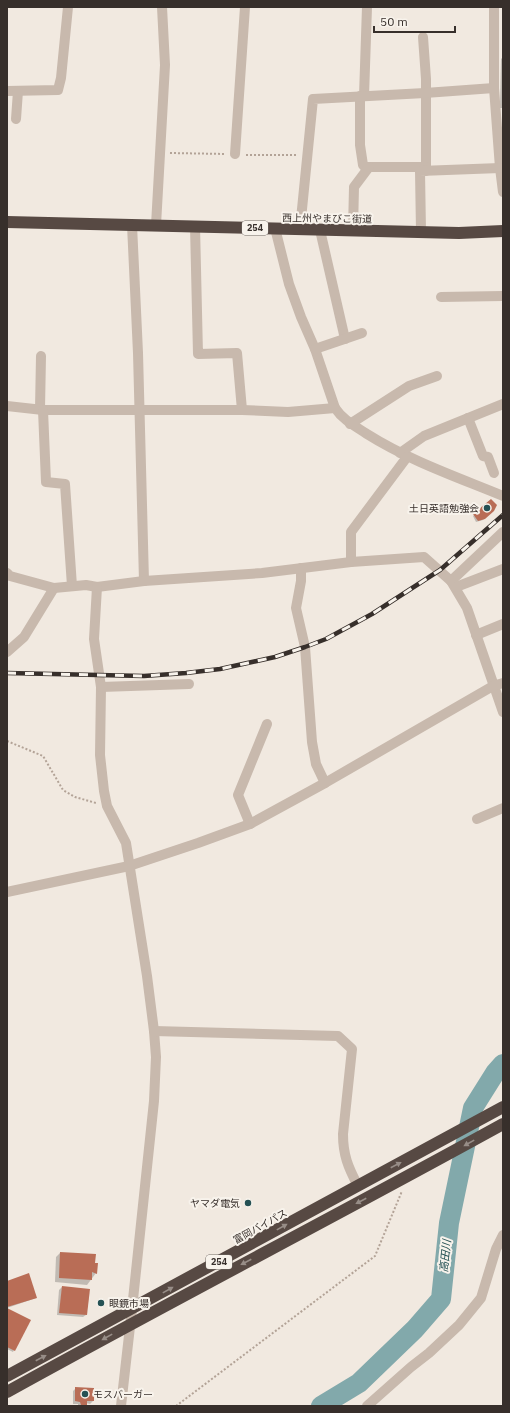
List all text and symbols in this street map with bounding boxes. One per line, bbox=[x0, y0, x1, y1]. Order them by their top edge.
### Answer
scale bar bbox=[374, 8, 455, 34]
text: 50 m bbox=[380, 14, 408, 29]
street label: 西上州やまびこ街道 bbox=[282, 211, 372, 226]
road number: 254 bbox=[242, 221, 268, 235]
place label: 土日英語勉強会 bbox=[409, 502, 479, 515]
marker: 土日英語勉強会 bbox=[482, 503, 492, 513]
one-way arrow bbox=[463, 1140, 475, 1146]
one-way arrow bbox=[391, 1162, 402, 1168]
place label: ヤマダ電気 bbox=[190, 1197, 240, 1210]
marker: ヤマダ電気 bbox=[243, 1198, 253, 1208]
one-way arrow bbox=[355, 1198, 367, 1205]
street label: 富岡バイパス bbox=[231, 1206, 290, 1247]
one-way arrow bbox=[276, 1224, 288, 1231]
water label: 高田川 bbox=[436, 1238, 454, 1273]
road number: 254 bbox=[206, 1255, 232, 1269]
one-way arrow bbox=[240, 1259, 252, 1266]
one-way arrow bbox=[162, 1286, 174, 1293]
place label: 眼鏡市場 bbox=[109, 1297, 149, 1310]
marker: 眼鏡市場 bbox=[96, 1298, 106, 1308]
one-way arrow bbox=[101, 1333, 113, 1340]
one-way arrow bbox=[36, 1355, 47, 1361]
place label: モスバーガー bbox=[93, 1388, 153, 1401]
marker: モスバーガー bbox=[80, 1389, 90, 1399]

